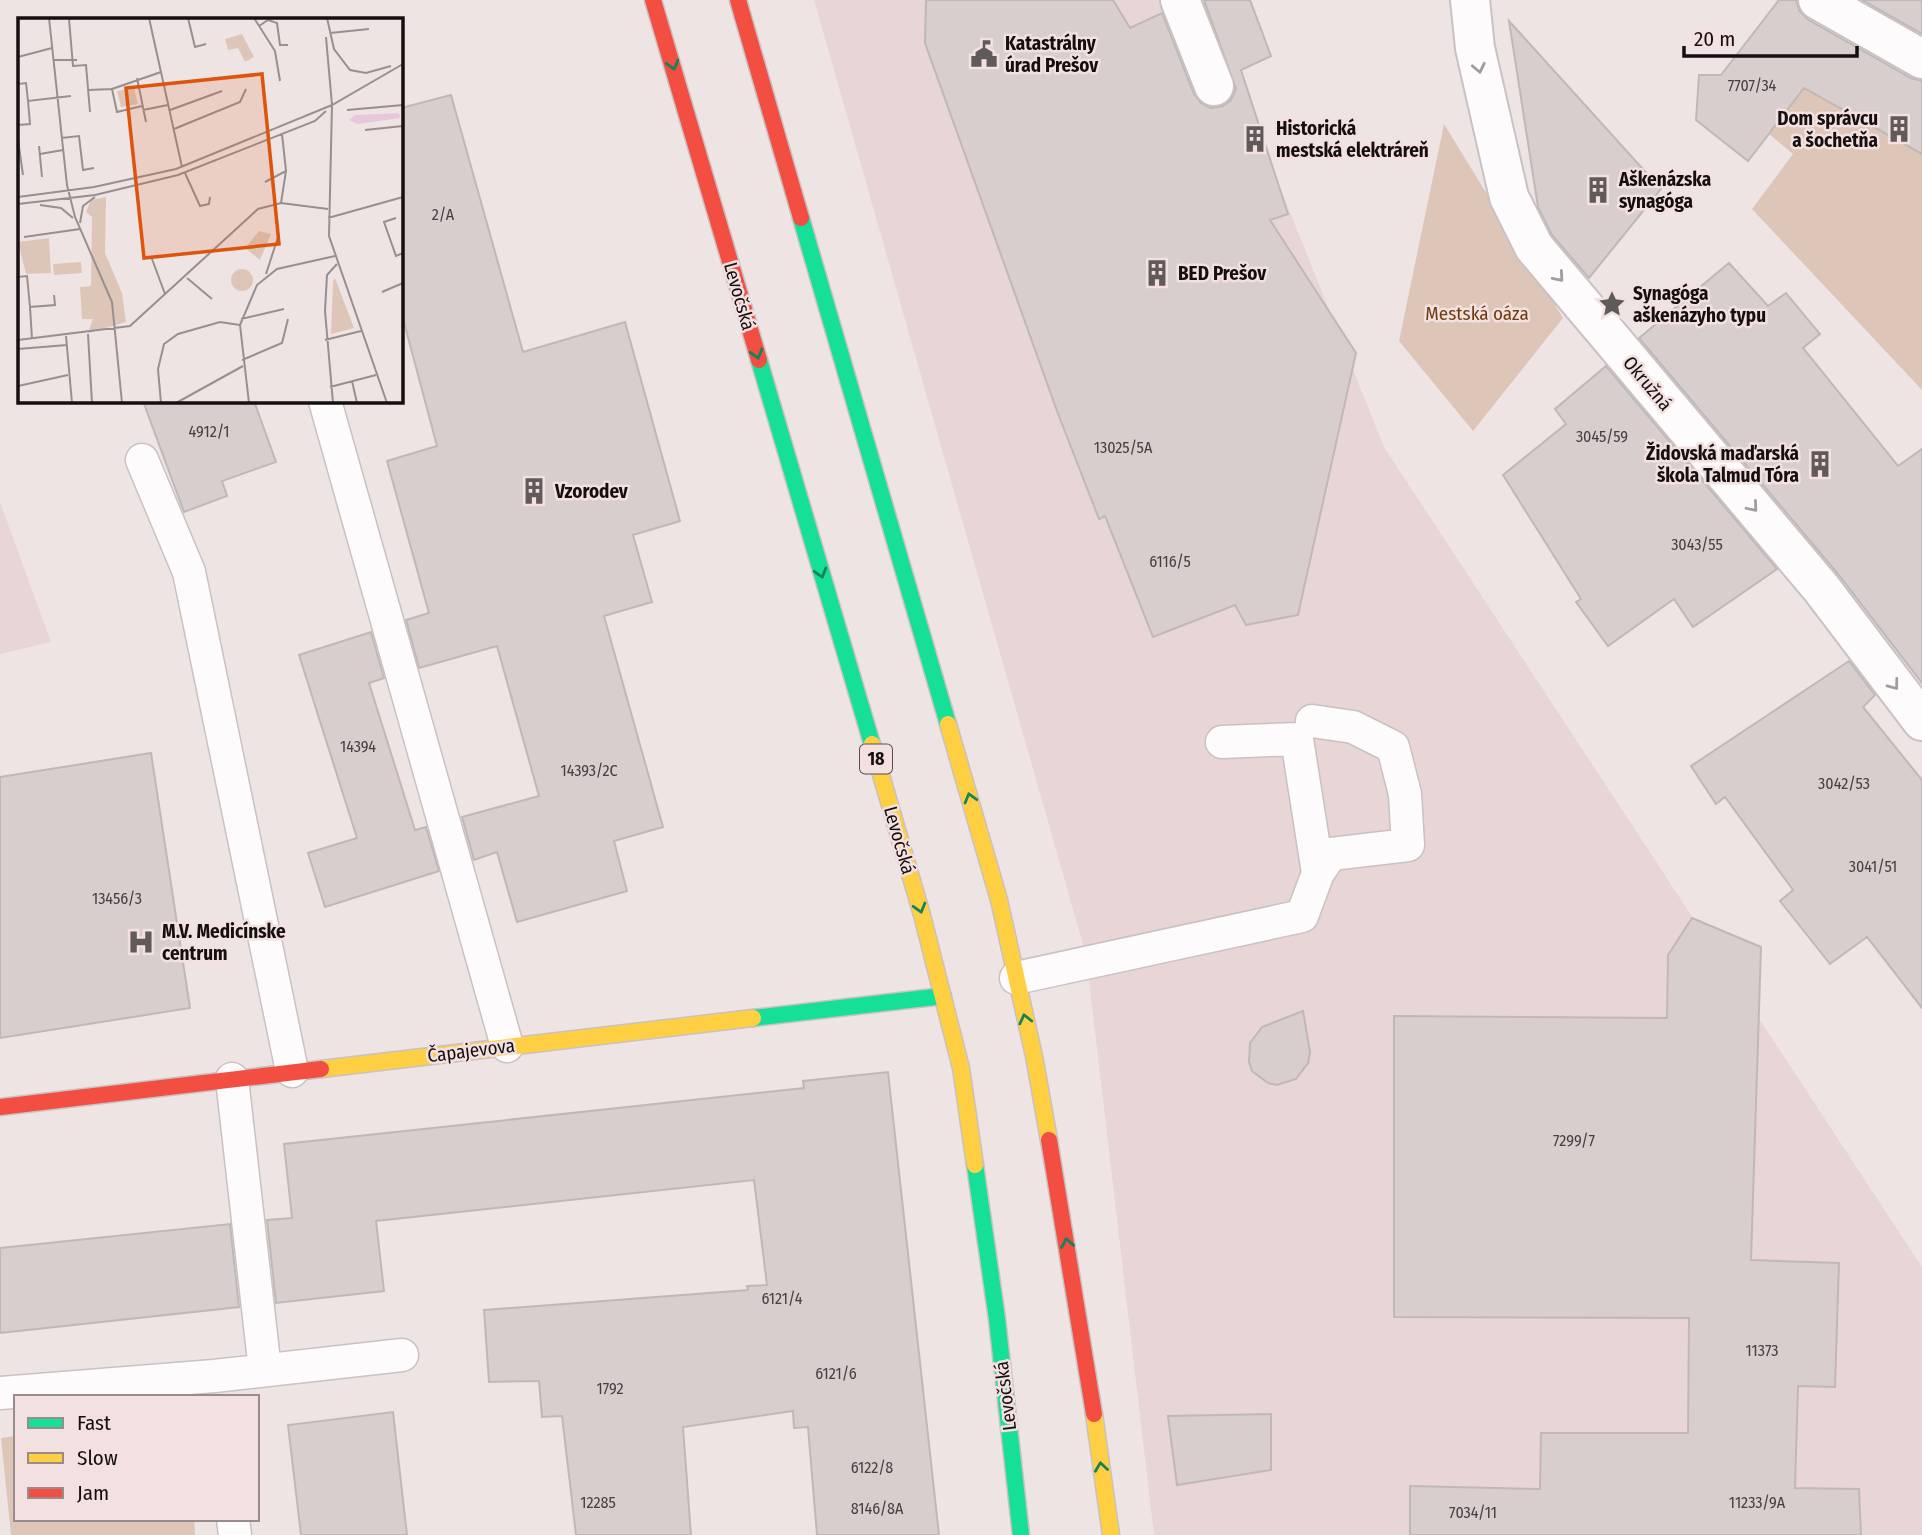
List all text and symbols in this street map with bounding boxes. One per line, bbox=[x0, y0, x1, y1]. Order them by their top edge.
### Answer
scale bar bbox=[1684, 14, 1857, 58]
inset map bbox=[18, 18, 402, 402]
text: 20 m bbox=[1694, 26, 1735, 52]
place label: Katastrálny úrad Prešov bbox=[1005, 32, 1099, 77]
public building icon: Katastrálny úrad Prešov bbox=[969, 39, 999, 69]
one-way arrow bbox=[664, 59, 679, 71]
one-way arrow bbox=[1471, 62, 1486, 74]
house number: 7707/34 bbox=[1728, 76, 1777, 95]
place label: Dom správcu a šochetňa bbox=[1777, 107, 1878, 152]
building icon: Dom správcu a šochetňa bbox=[1884, 114, 1914, 144]
place label: Historická mestská elektráreň bbox=[1276, 117, 1429, 162]
building icon: Historická mestská elektráreň bbox=[1240, 124, 1270, 154]
place label: Aškenázska synagóga bbox=[1618, 168, 1711, 213]
building icon: Aškenázska synagóga bbox=[1583, 175, 1613, 205]
house number: 2/A bbox=[432, 205, 455, 224]
building icon: BED Prešov bbox=[1142, 258, 1172, 288]
street label: Levočská bbox=[719, 259, 760, 333]
place label: BED Prešov bbox=[1178, 262, 1267, 285]
one-way arrow bbox=[1551, 268, 1563, 281]
place label: Synagóga aškenázyho typu bbox=[1633, 282, 1766, 327]
place icon: Synagóga aškenázyho typu bbox=[1597, 289, 1627, 319]
park label: Mestská oáza bbox=[1425, 302, 1529, 325]
one-way arrow bbox=[749, 348, 764, 360]
street label: Okružná bbox=[1618, 351, 1677, 415]
house number: 4912/1 bbox=[188, 422, 230, 441]
house number: 3045/59 bbox=[1576, 427, 1628, 446]
house number: 13025/5A bbox=[1094, 438, 1153, 457]
place label: Židovská maďarská škola Talmud Tóra bbox=[1646, 441, 1799, 487]
building icon: Židovská maďarská škola Talmud Tóra bbox=[1805, 449, 1835, 479]
building icon: Vzorodev bbox=[519, 476, 549, 506]
place label: Vzorodev bbox=[554, 480, 629, 503]
one-way arrow bbox=[1744, 499, 1757, 512]
house number: 3043/55 bbox=[1671, 535, 1723, 554]
house number: 6116/5 bbox=[1149, 552, 1191, 571]
one-way arrow bbox=[813, 566, 828, 578]
one-way arrow bbox=[1886, 677, 1899, 689]
house number: 14394 bbox=[340, 737, 376, 756]
road number: 18 bbox=[860, 744, 892, 774]
house number: 14393/2C bbox=[560, 761, 618, 780]
house number: 3042/53 bbox=[1818, 774, 1870, 793]
one-way arrow bbox=[963, 793, 978, 805]
street label: Levočská bbox=[879, 803, 920, 877]
house number: 3041/51 bbox=[1849, 857, 1897, 876]
house number: 13456/3 bbox=[92, 889, 142, 908]
one-way arrow bbox=[912, 902, 926, 914]
place label: M.V. Medicínske centrum bbox=[162, 920, 286, 965]
hospital icon: M.V. Medicínske centrum bbox=[126, 927, 156, 957]
one-way arrow bbox=[1019, 1013, 1034, 1025]
street label: Čapajevova bbox=[426, 1034, 516, 1067]
house number: 7299/7 bbox=[1553, 1131, 1596, 1150]
one-way arrow bbox=[1060, 1237, 1075, 1249]
house number: 6121/4 bbox=[762, 1289, 803, 1308]
house number: 11373 bbox=[1746, 1341, 1778, 1360]
street label: Levočská bbox=[990, 1360, 1021, 1432]
house number: 6121/6 bbox=[815, 1364, 857, 1383]
house number: 1792 bbox=[596, 1379, 624, 1398]
legend bbox=[14, 1395, 259, 1521]
text: Fast bbox=[77, 1410, 111, 1436]
text: Slow bbox=[77, 1445, 118, 1471]
house number: 6122/8 bbox=[851, 1458, 893, 1477]
one-way arrow bbox=[1094, 1462, 1109, 1473]
text: Jam bbox=[77, 1480, 109, 1506]
house number: 12285 bbox=[580, 1493, 616, 1512]
house number: 11233/9A bbox=[1729, 1493, 1786, 1512]
house number: 8146/8A bbox=[851, 1499, 904, 1518]
house number: 7034/11 bbox=[1449, 1503, 1497, 1522]

